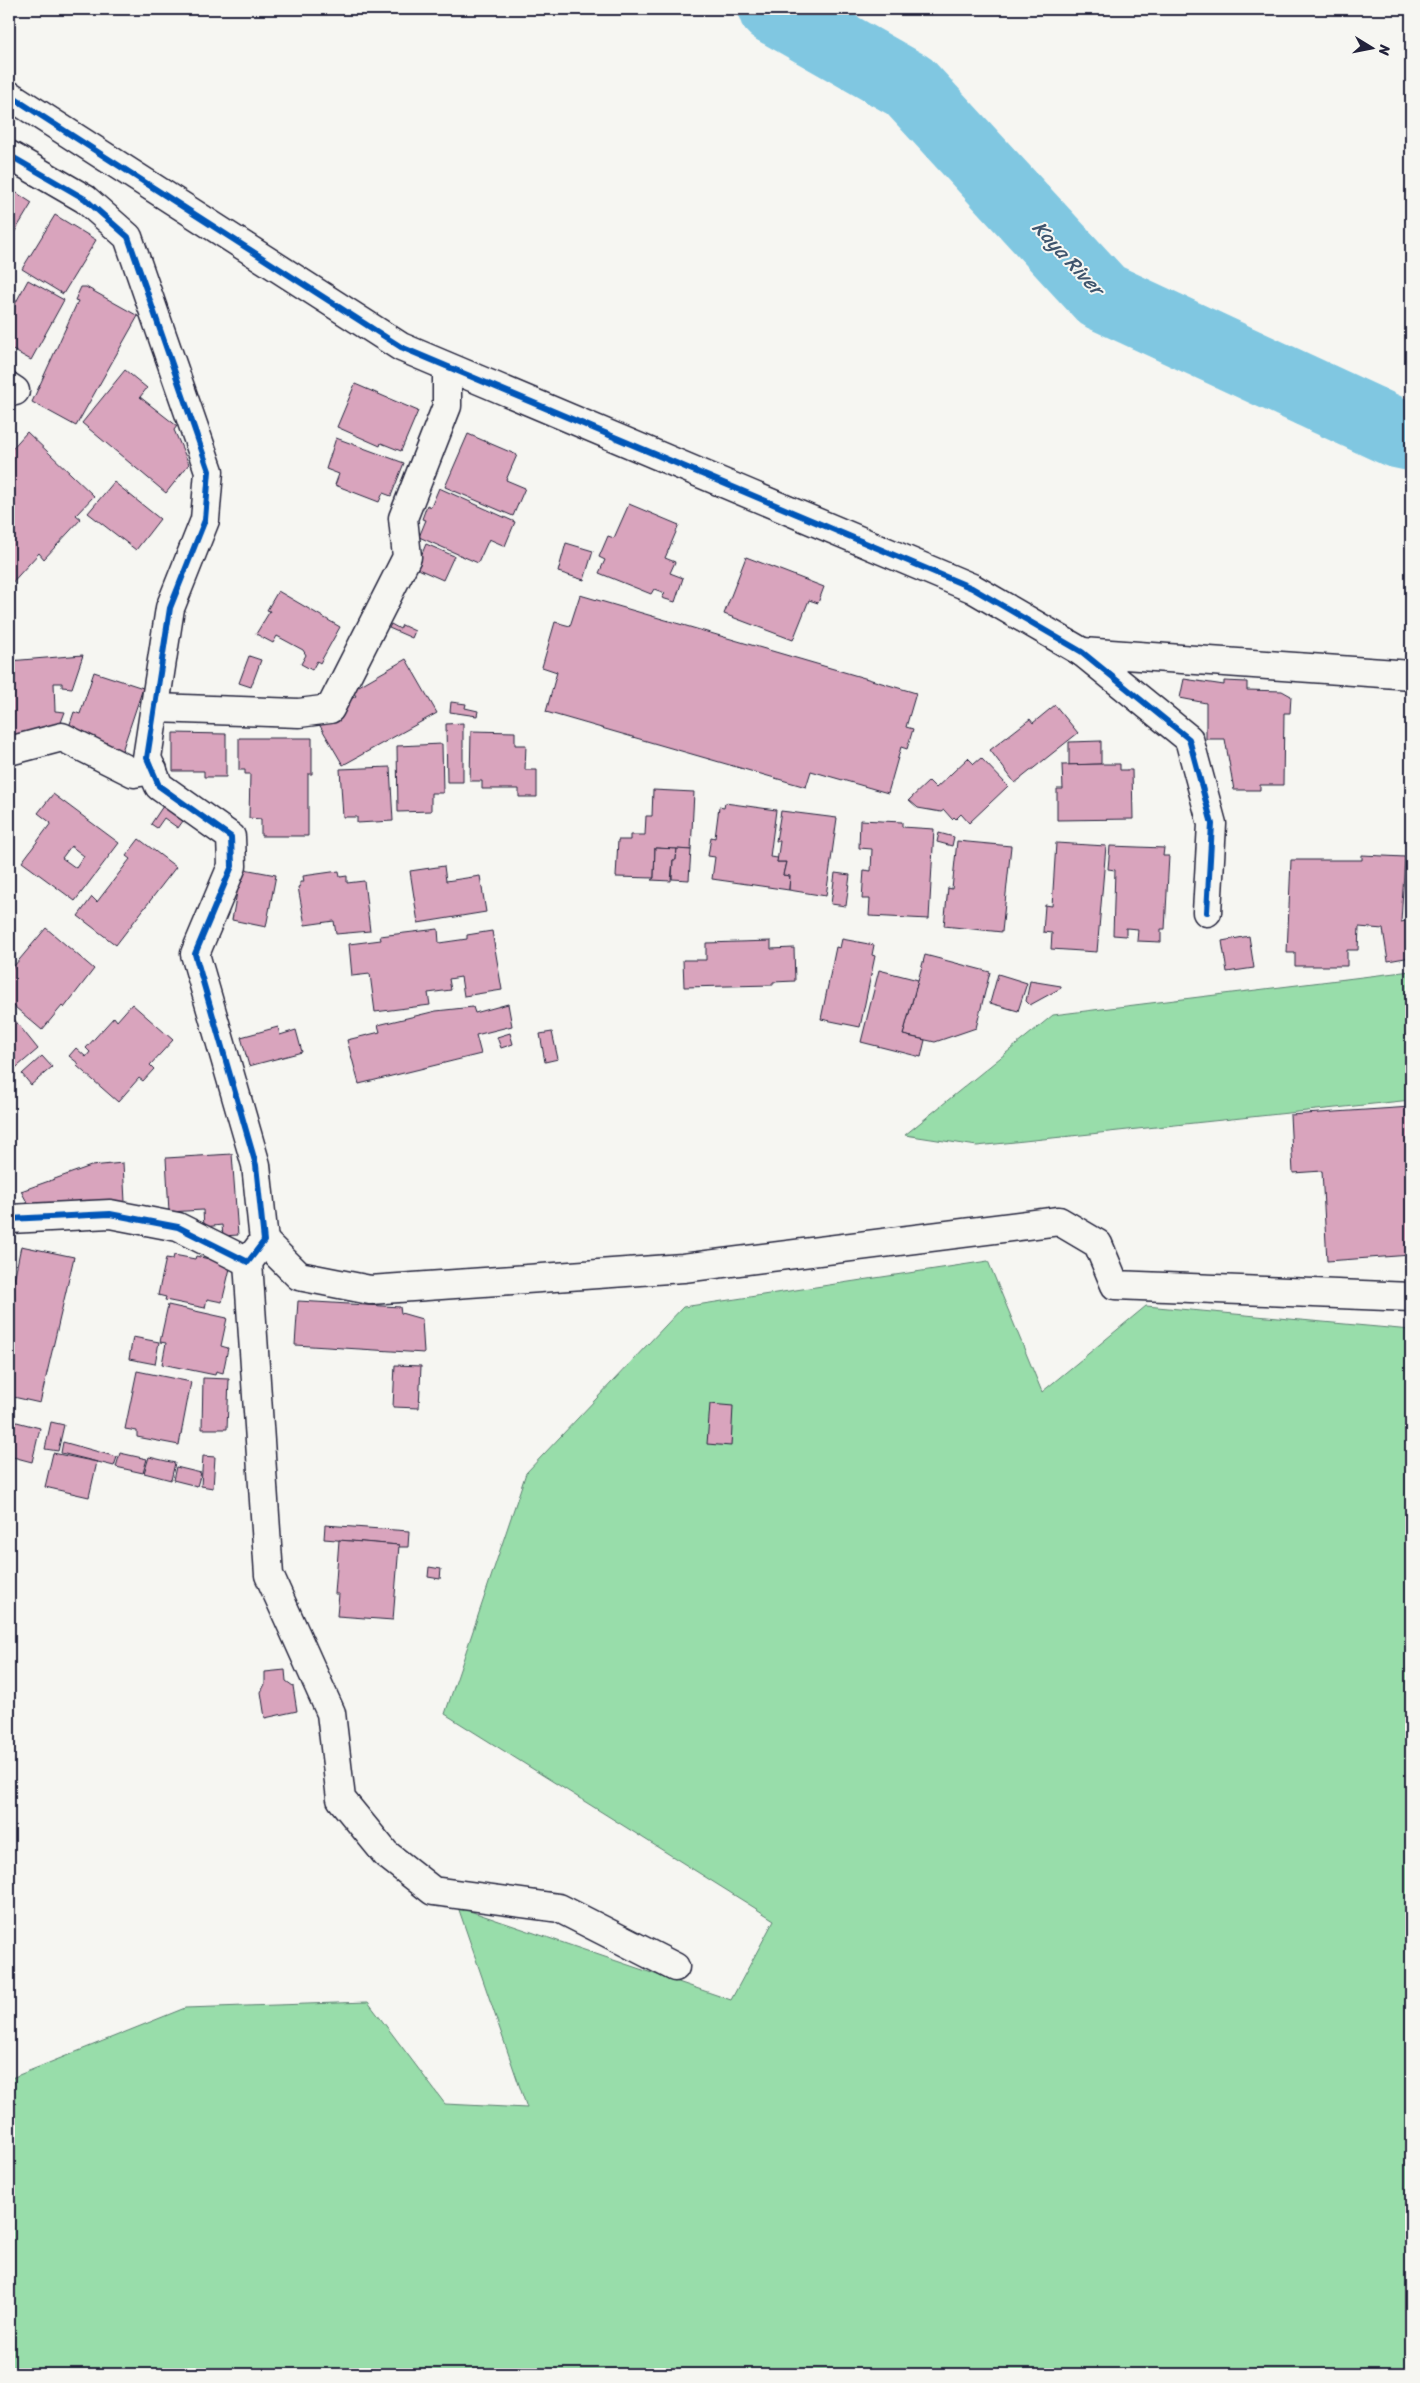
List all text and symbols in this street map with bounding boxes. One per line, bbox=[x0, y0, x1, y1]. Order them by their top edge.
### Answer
north arrow bbox=[1348, 22, 1398, 72]
text: N bbox=[1371, 42, 1398, 57]
water label: Kaya River bbox=[1023, 212, 1115, 307]

